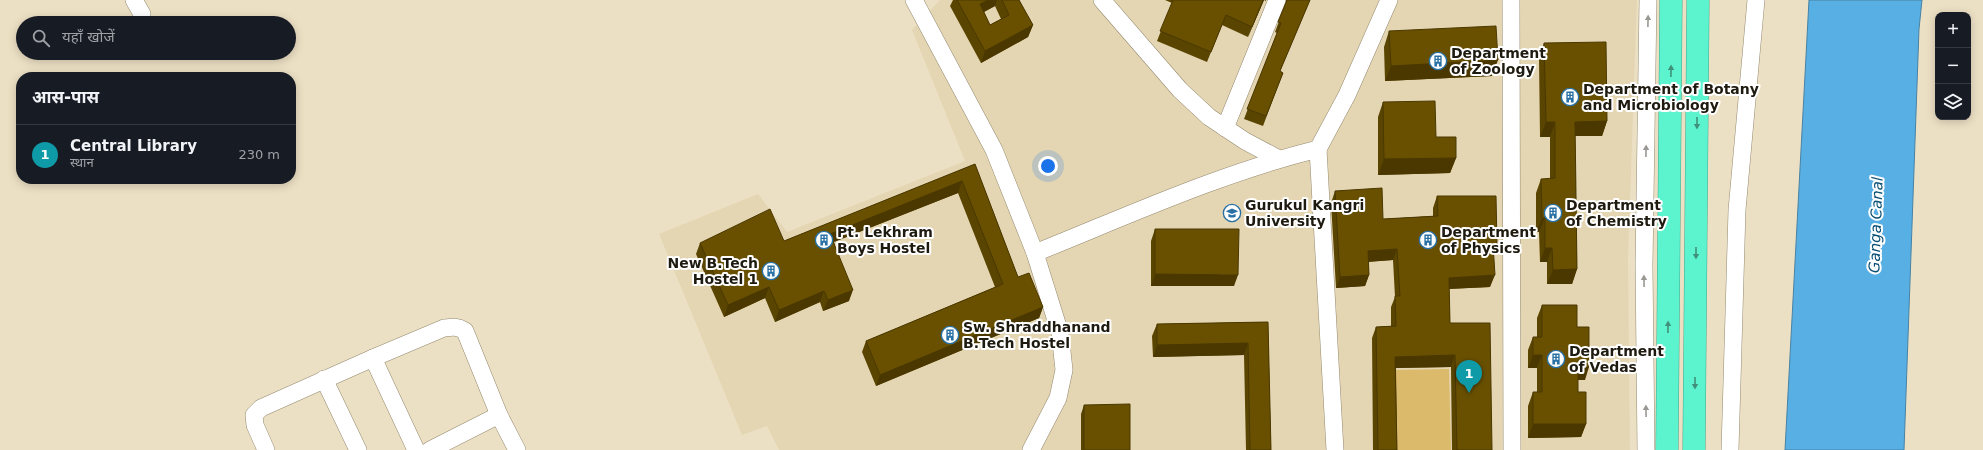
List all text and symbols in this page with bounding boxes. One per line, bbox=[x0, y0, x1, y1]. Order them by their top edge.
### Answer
map controls bbox=[1935, 12, 1971, 120]
button: + bbox=[1935, 12, 1971, 48]
one-way arrow bbox=[1645, 14, 1651, 27]
search box bbox=[16, 16, 296, 60]
icon: search bbox=[30, 27, 52, 49]
text: यहाँ खोजें bbox=[62, 28, 115, 46]
place label: Department of Zoology bbox=[1451, 45, 1546, 77]
button: − bbox=[1935, 48, 1971, 84]
building icon: Department of Zoology bbox=[1428, 51, 1448, 71]
one-way arrow bbox=[1667, 65, 1674, 77]
place label: Department of Botany and Microbiology bbox=[1583, 81, 1759, 113]
button: layers bbox=[1935, 84, 1971, 120]
text: आस-पास bbox=[32, 87, 99, 107]
building icon: Department of Botany and Microbiology bbox=[1560, 87, 1580, 107]
one-way arrow bbox=[1694, 117, 1700, 130]
text: Central Library bbox=[70, 137, 197, 155]
one-way arrow bbox=[1643, 144, 1649, 157]
text: 1 bbox=[40, 147, 50, 162]
text: 230 m bbox=[238, 147, 280, 162]
text: स्थान bbox=[70, 155, 94, 170]
your location bbox=[1038, 156, 1058, 176]
water label: Ganga Canal bbox=[1865, 176, 1887, 273]
place label: Gurukul Kangri University bbox=[1245, 197, 1364, 229]
place label: Department of Chemistry bbox=[1566, 197, 1667, 229]
school or university icon: Gurukul Kangri University bbox=[1222, 203, 1242, 223]
building icon: Department of Chemistry bbox=[1543, 203, 1563, 223]
place label: Pt. Lekhram Boys Hostel bbox=[837, 224, 933, 256]
place label: Department of Physics bbox=[1441, 224, 1536, 256]
building icon: Pt. Lekhram Boys Hostel bbox=[814, 230, 834, 250]
building icon: Department of Physics bbox=[1418, 230, 1438, 250]
one-way arrow bbox=[1693, 247, 1699, 260]
place label: New B.Tech Hostel 1 bbox=[668, 255, 758, 287]
building icon: New B.Tech Hostel 1 bbox=[761, 261, 781, 281]
one-way arrow bbox=[1641, 275, 1648, 287]
place label: Sw. Shraddhanand B.Tech Hostel bbox=[963, 319, 1111, 351]
one-way arrow bbox=[1665, 320, 1671, 333]
building icon: Sw. Shraddhanand B.Tech Hostel bbox=[940, 325, 960, 345]
place label: Department of Vedas bbox=[1569, 343, 1664, 375]
building icon: Department of Vedas bbox=[1546, 349, 1566, 369]
pin: 1 bbox=[1456, 360, 1482, 393]
one-way arrow bbox=[1692, 377, 1698, 390]
one-way arrow bbox=[1643, 404, 1649, 417]

